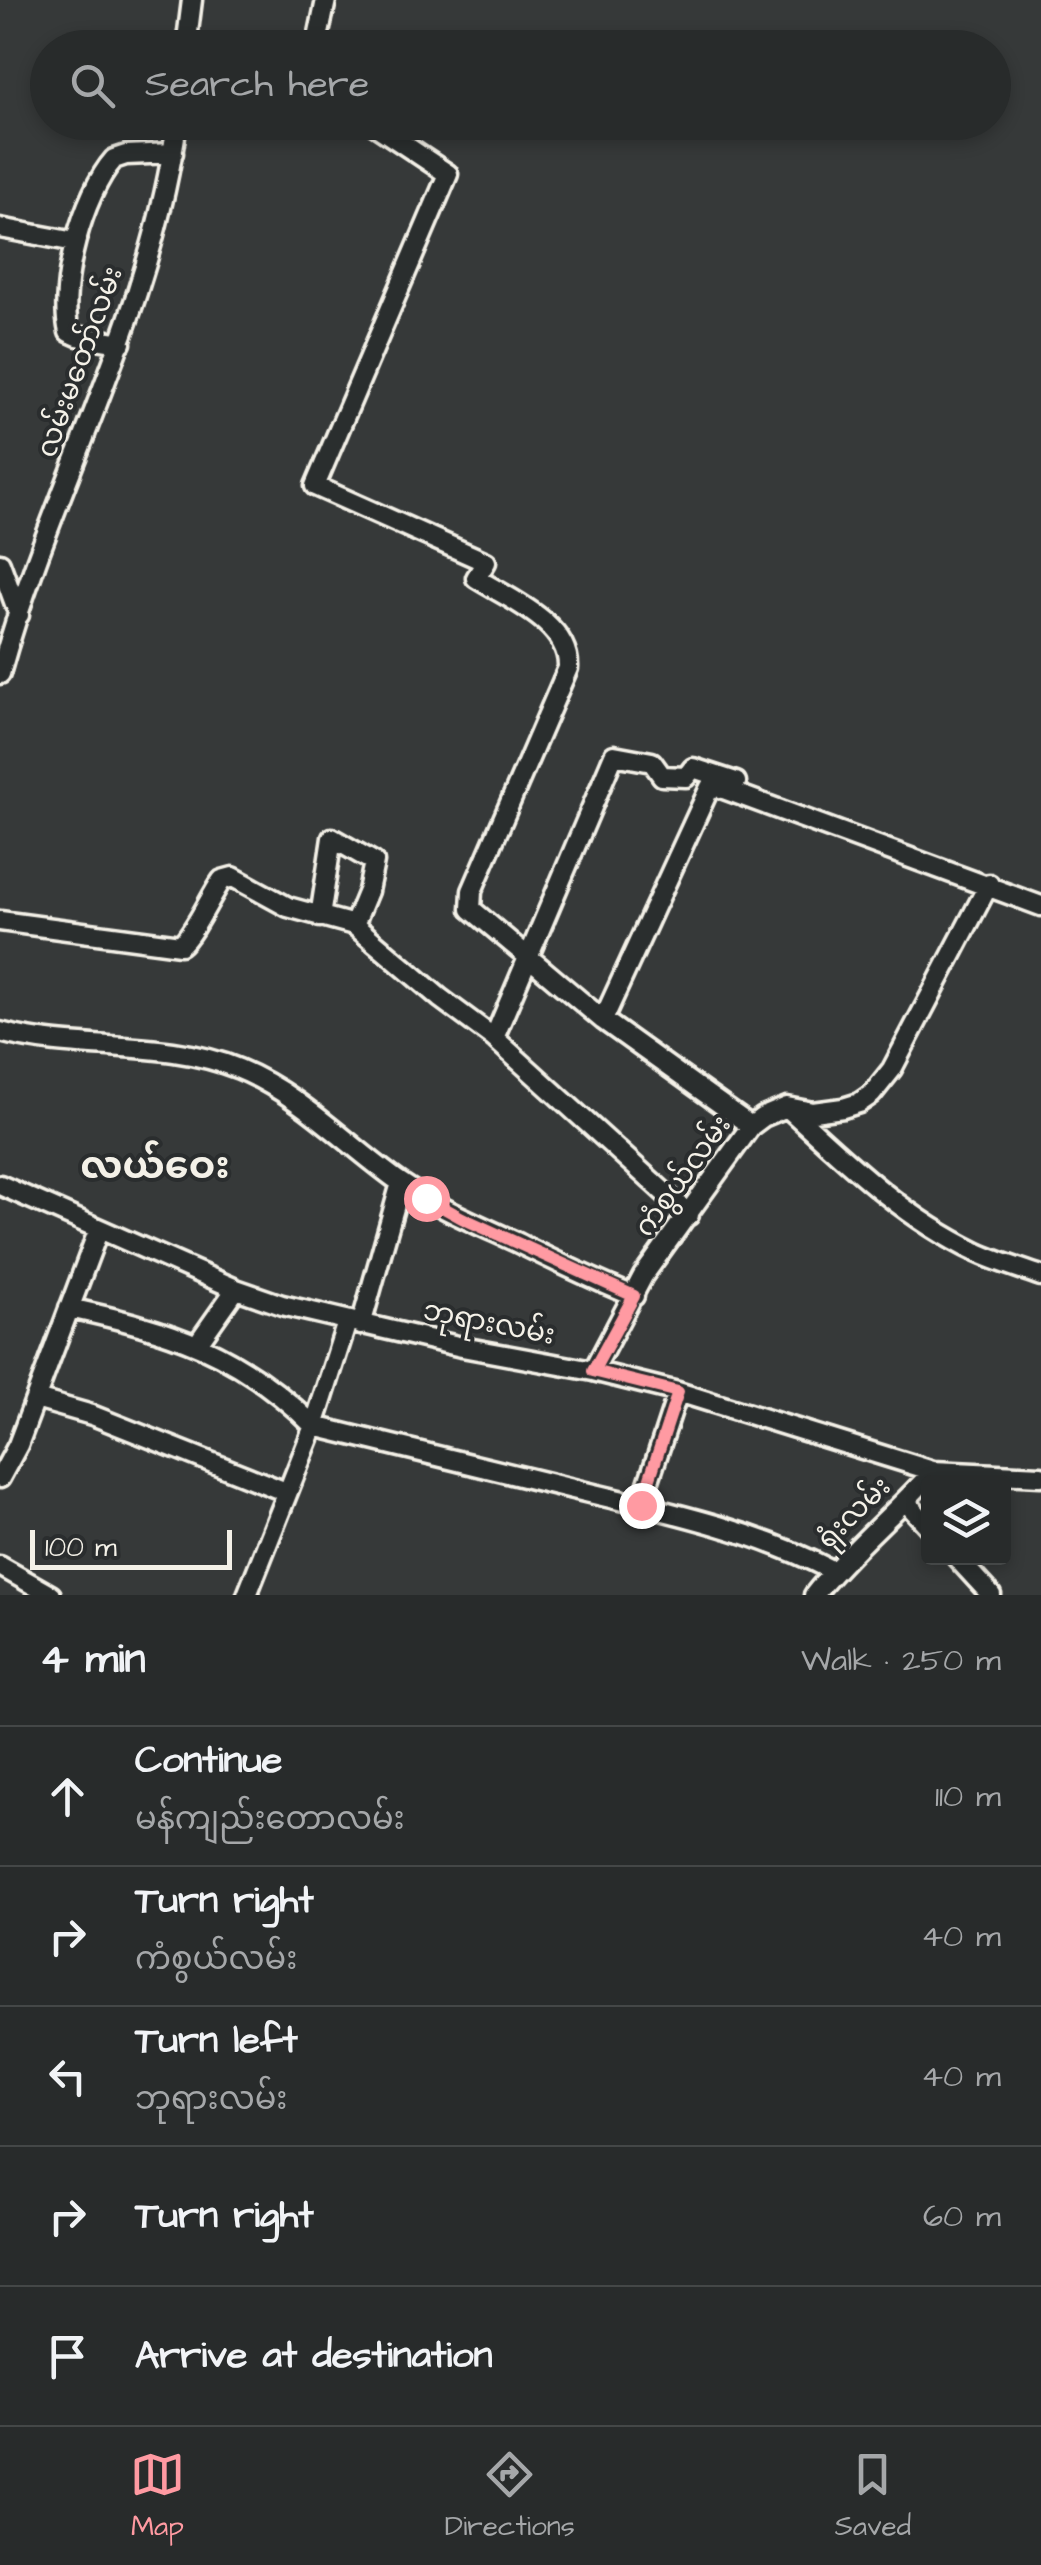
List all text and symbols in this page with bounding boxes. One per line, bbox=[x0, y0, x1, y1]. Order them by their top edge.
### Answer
search box bbox=[30, 30, 1011, 140]
icon: search bbox=[65, 58, 120, 113]
text: Search here bbox=[145, 59, 369, 111]
street label: လမ်းမတော်လမ်း bbox=[27, 261, 133, 463]
street label: ကံစွယ်လမ်း bbox=[625, 1107, 741, 1246]
district label: လယ်ဝေး bbox=[80, 1140, 230, 1193]
route start bbox=[404, 1176, 450, 1222]
street label: ဘုရားလမ်း bbox=[419, 1291, 558, 1357]
street label: ရုံးလမ်း bbox=[808, 1468, 901, 1559]
map controls bbox=[921, 1475, 1011, 1565]
button: layers bbox=[921, 1475, 1011, 1565]
route end bbox=[619, 1483, 665, 1529]
scale bar bbox=[30, 1525, 232, 1570]
text: 100 m bbox=[45, 1528, 117, 1567]
text: 4 min bbox=[40, 1631, 145, 1689]
text: Walk · 250 m bbox=[801, 1638, 1001, 1683]
text: Continue bbox=[135, 1735, 282, 1787]
icon: ahead bbox=[40, 1769, 95, 1824]
text: 110 m bbox=[935, 1774, 1001, 1819]
text: မန်ကျည်းတောလမ်း bbox=[135, 1797, 405, 1842]
text: Turn right bbox=[135, 1875, 314, 1927]
icon: right bbox=[40, 1909, 95, 1964]
text: 40 m bbox=[921, 1914, 1001, 1959]
text: ကံစွယ်လမ်း bbox=[135, 1937, 297, 1982]
text: Turn left bbox=[135, 2015, 298, 2067]
icon: left bbox=[40, 2049, 95, 2104]
text: 40 m bbox=[921, 2054, 1001, 2099]
text: ဘုရားလမ်း bbox=[135, 2077, 287, 2122]
icon: right bbox=[40, 2189, 95, 2244]
text: Turn right bbox=[135, 2190, 314, 2242]
text: 60 m bbox=[923, 2194, 1001, 2239]
icon: arrive bbox=[40, 2329, 95, 2384]
text: Arrive at destination bbox=[135, 2330, 492, 2382]
tab: Map bbox=[130, 2447, 185, 2546]
tab: Directions bbox=[445, 2447, 575, 2546]
tab: Saved bbox=[835, 2447, 911, 2546]

